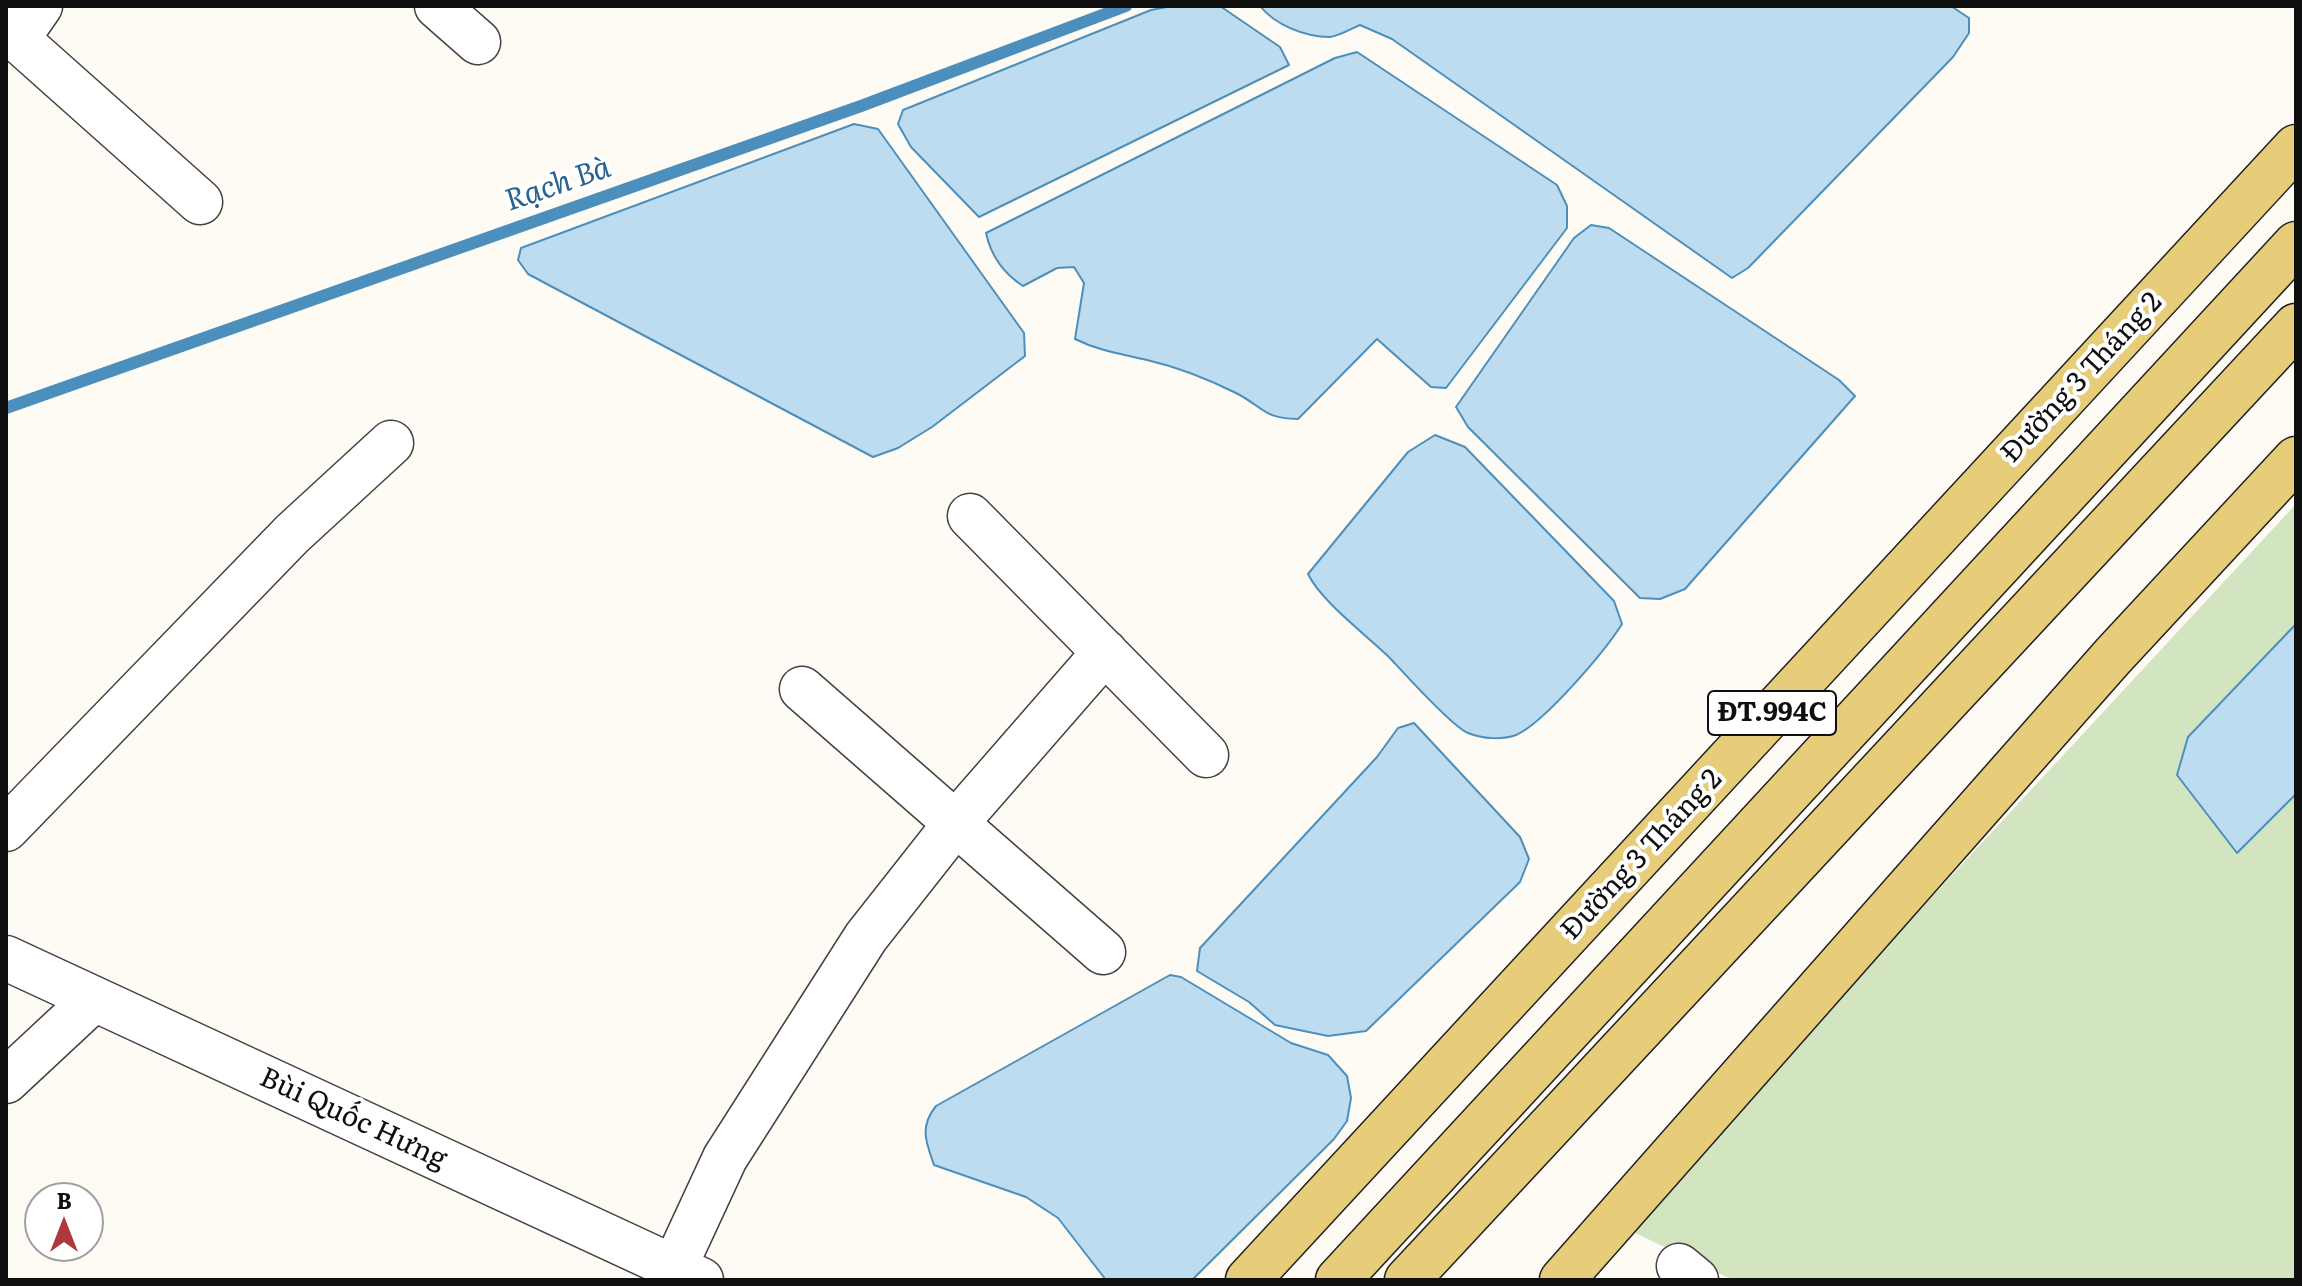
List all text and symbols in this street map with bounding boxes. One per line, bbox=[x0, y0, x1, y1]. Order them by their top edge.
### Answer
water label: Rạch Bà bbox=[500, 150, 616, 220]
street label: Đường 3 Tháng 2 bbox=[1994, 286, 2170, 470]
road number: ĐT.994C bbox=[1708, 691, 1836, 735]
street label: Đường 3 Tháng 2 bbox=[1554, 763, 1730, 947]
street label: Bùi Quốc Hưng bbox=[254, 1061, 452, 1177]
north arrow bbox=[24, 1182, 104, 1262]
text: B bbox=[56, 1183, 72, 1216]

